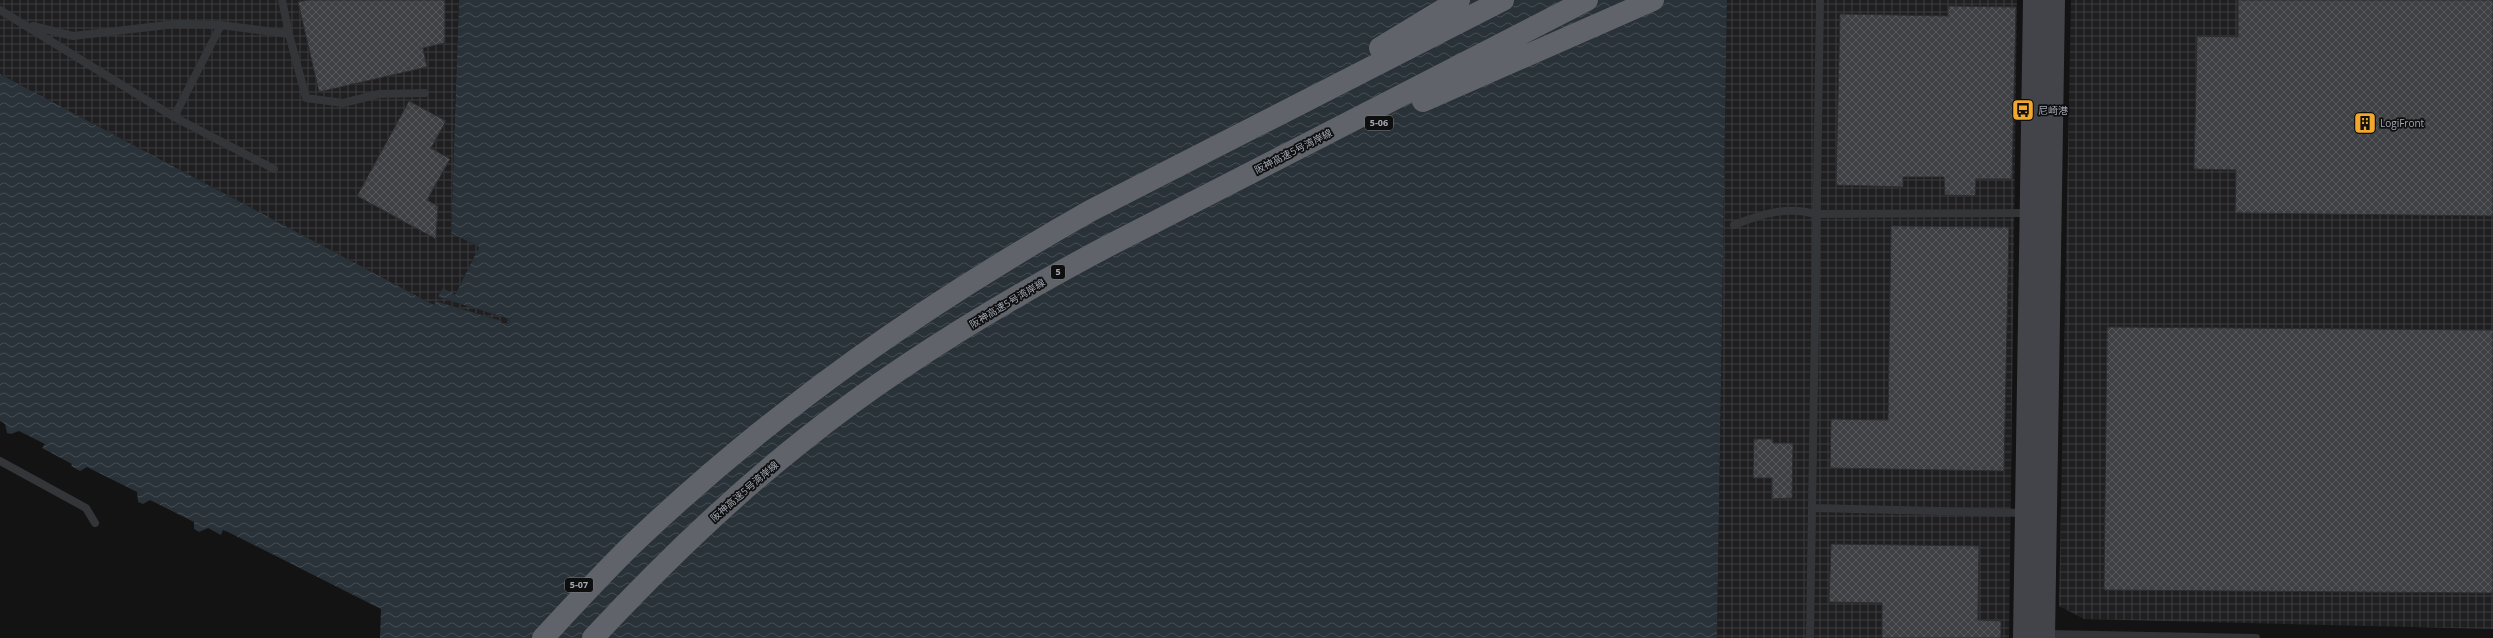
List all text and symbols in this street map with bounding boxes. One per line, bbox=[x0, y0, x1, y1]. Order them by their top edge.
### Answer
bus stop icon: 尼崎港 bbox=[2010, 97, 2036, 123]
place label: 尼崎港 bbox=[2038, 103, 2068, 117]
building icon: LogiFront bbox=[2352, 110, 2378, 136]
road number: 5-06 bbox=[1365, 116, 1393, 130]
place label: LogiFront bbox=[2380, 116, 2425, 130]
street label: 阪神高速5号湾岸線 bbox=[1252, 125, 1334, 177]
road number: 5 bbox=[1051, 265, 1065, 279]
street label: 阪神高速5号湾岸線 bbox=[967, 275, 1047, 331]
street label: 阪神高速5号湾岸線 bbox=[707, 458, 781, 524]
road number: 5-07 bbox=[565, 578, 593, 592]

